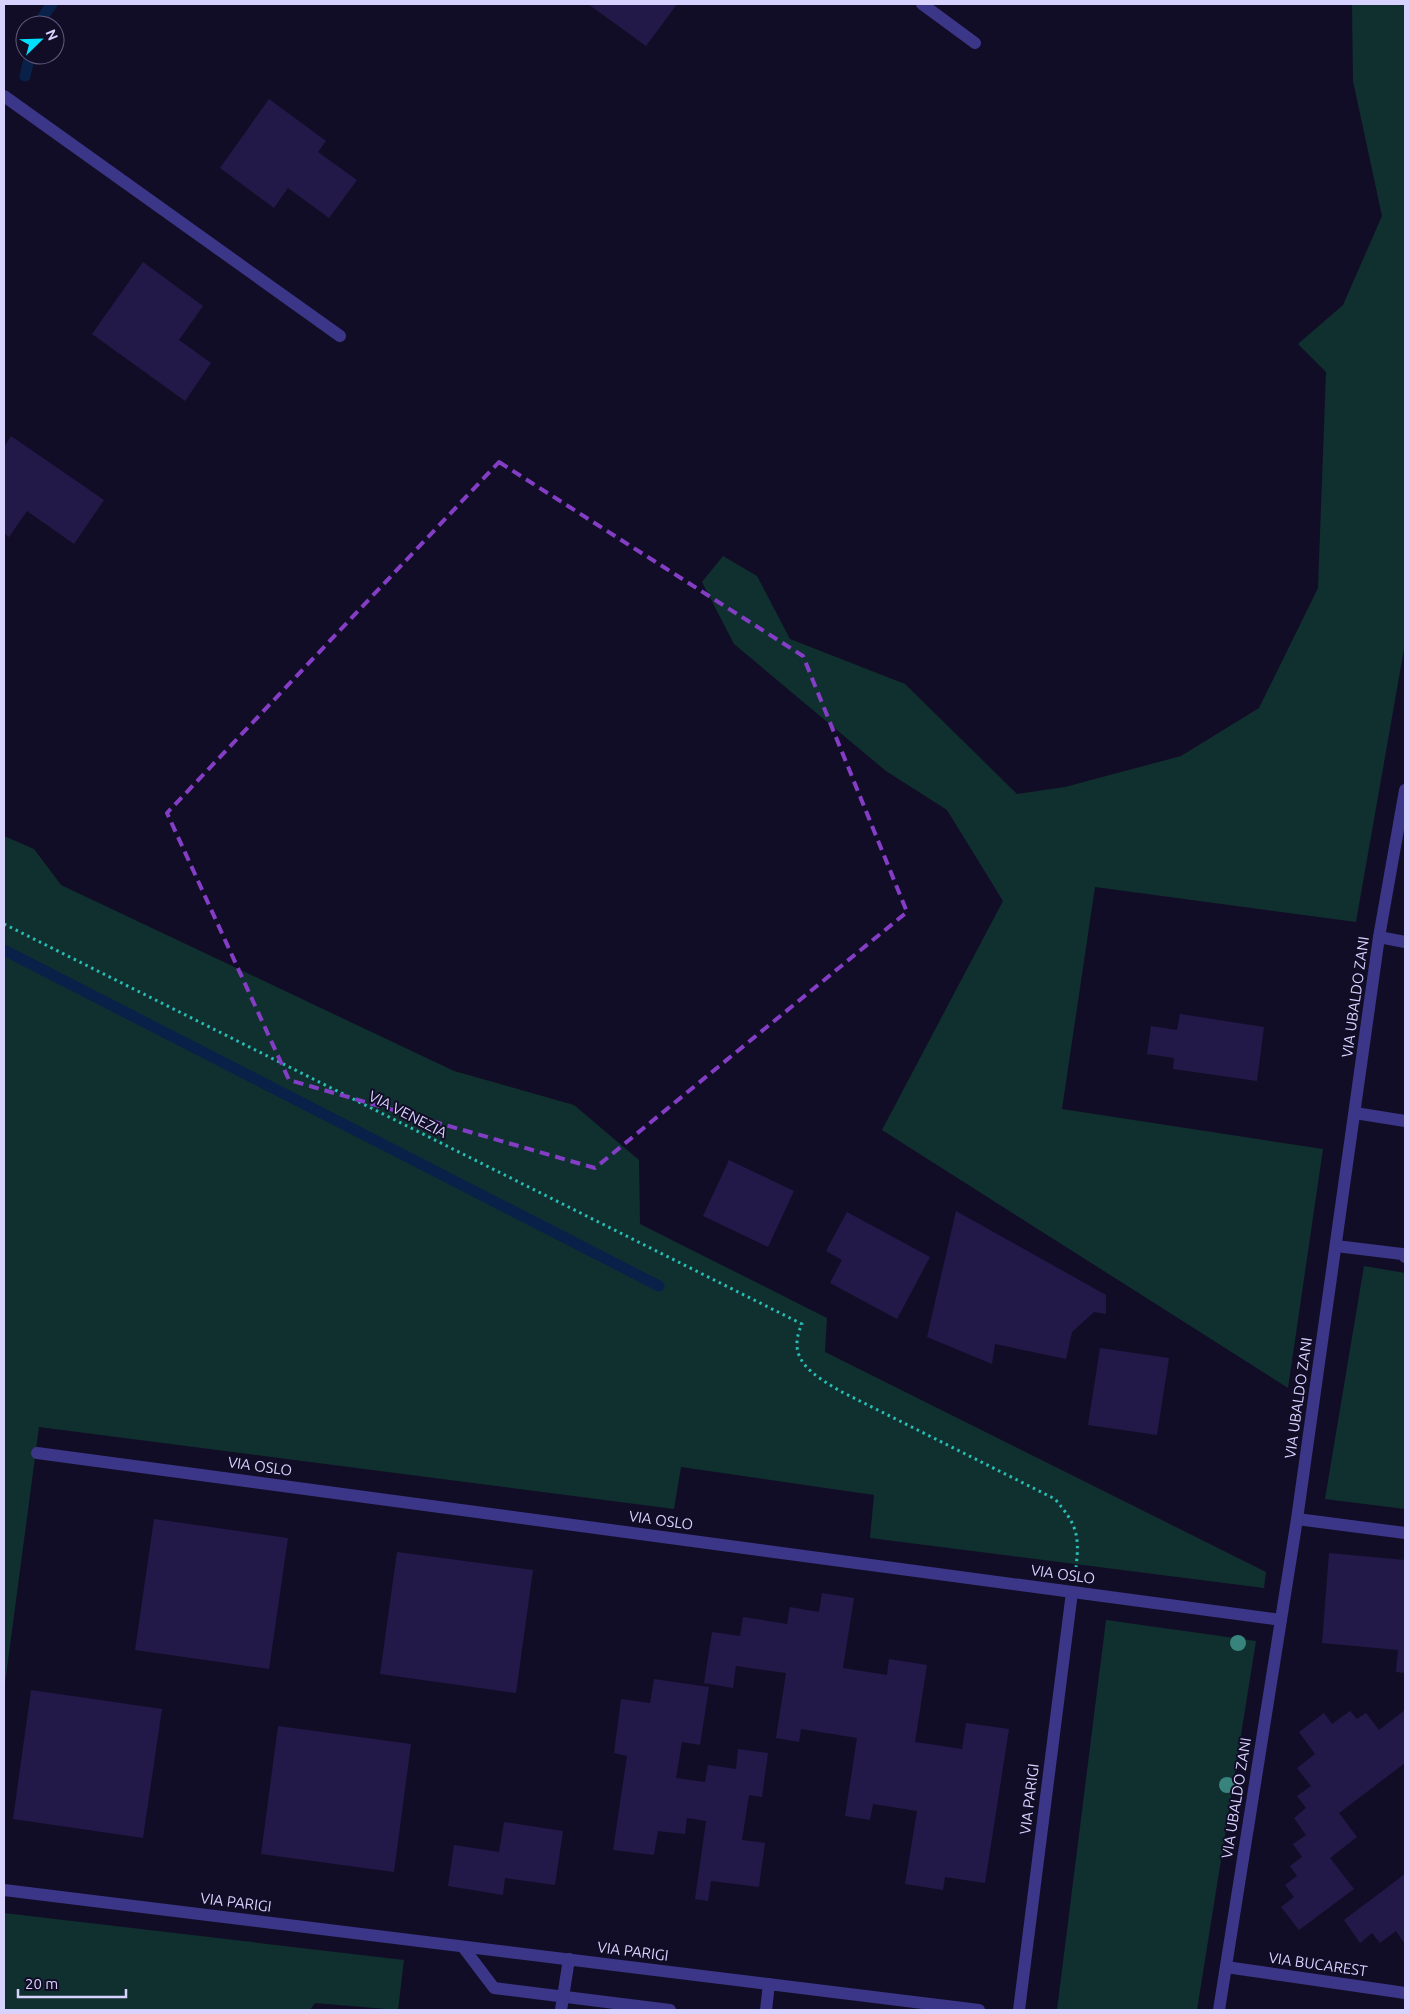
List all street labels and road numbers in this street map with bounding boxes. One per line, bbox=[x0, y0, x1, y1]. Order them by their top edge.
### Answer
street label: VIA UBALDO ZANI bbox=[1338, 935, 1372, 1059]
street label: VIA VENEZIA bbox=[366, 1087, 450, 1141]
street label: VIA UBALDO ZANI bbox=[1281, 1336, 1315, 1460]
street label: VIA OSLO bbox=[227, 1453, 293, 1479]
street label: VIA OSLO bbox=[628, 1507, 694, 1533]
street label: VIA OSLO bbox=[1030, 1561, 1096, 1587]
street label: VIA UBALDO ZANI bbox=[1218, 1736, 1254, 1860]
street label: VIA PARIGI bbox=[1016, 1762, 1042, 1836]
street label: VIA PARIGI bbox=[199, 1889, 273, 1915]
street label: VIA PARIGI bbox=[596, 1938, 670, 1964]
street label: VIA BUCAREST bbox=[1268, 1949, 1369, 1979]

